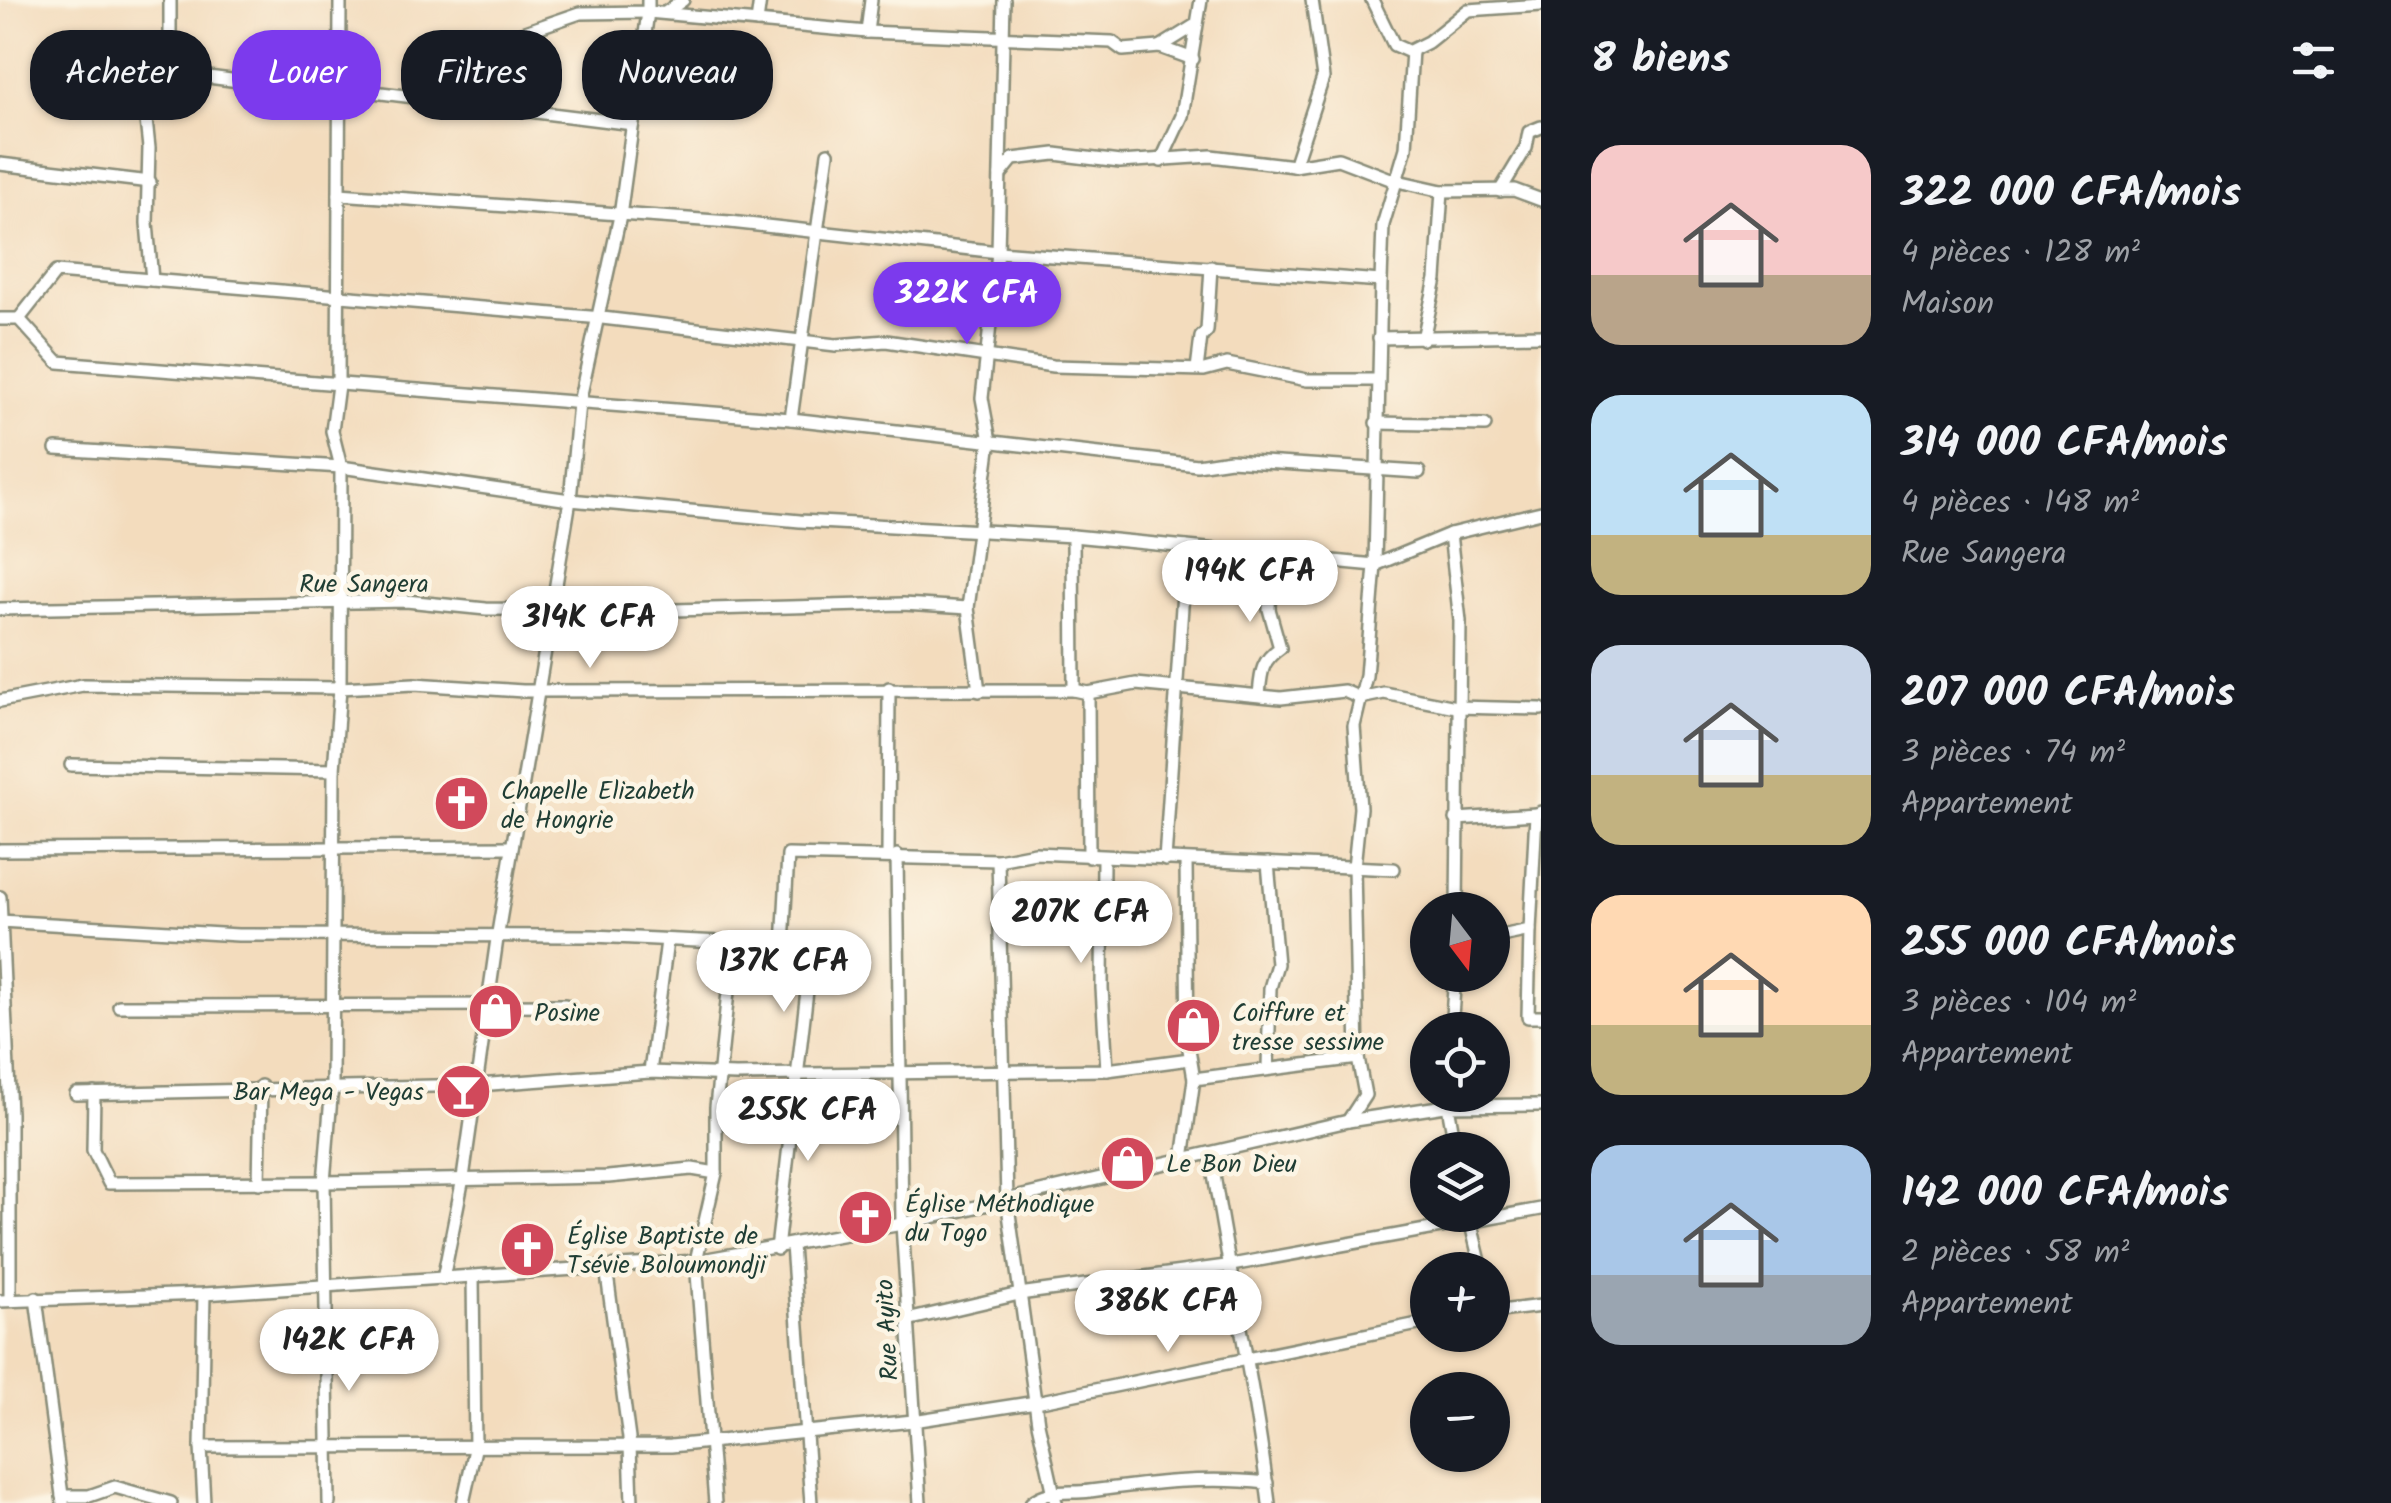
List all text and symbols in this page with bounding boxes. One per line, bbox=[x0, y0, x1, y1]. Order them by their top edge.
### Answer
text: 8 biens bbox=[1591, 27, 1730, 94]
chip: Acheter bbox=[30, 30, 212, 120]
chip: Louer bbox=[232, 30, 381, 120]
chip: Filtres bbox=[401, 30, 562, 120]
chip: Nouveau bbox=[582, 30, 773, 120]
icon: filters bbox=[2286, 33, 2341, 88]
text: 322 000 CFA/mois bbox=[1901, 161, 2241, 228]
icon: home bbox=[1671, 185, 1791, 305]
text: 4 pièces · 128 m² bbox=[1901, 228, 2140, 279]
pin: 322K CFA bbox=[864, 262, 1070, 347]
text: 322K CFA bbox=[895, 269, 1039, 320]
text: Maison bbox=[1901, 279, 1994, 330]
text: 314 000 CFA/mois bbox=[1901, 411, 2228, 478]
icon: home bbox=[1671, 435, 1791, 555]
text: 4 pièces · 148 m² bbox=[1901, 478, 2139, 529]
text: Rue Sangera bbox=[1901, 529, 2067, 580]
pin: 194K CFA bbox=[1147, 540, 1353, 625]
text: 194K CFA bbox=[1184, 547, 1316, 598]
street label: Rue Sangera bbox=[299, 565, 429, 605]
pin: 314K CFA bbox=[487, 586, 693, 671]
text: 314K CFA bbox=[523, 593, 657, 644]
text: 207 000 CFA/mois bbox=[1901, 661, 2235, 728]
icon: home bbox=[1671, 685, 1791, 805]
text: 3 pièces · 74 m² bbox=[1901, 728, 2125, 779]
place label: Chapelle Elizabeth de Hongrie bbox=[501, 772, 695, 841]
church icon: Chapelle Elizabeth de Hongrie bbox=[432, 774, 492, 834]
text: Appartement bbox=[1901, 779, 2073, 830]
pin: 207K CFA bbox=[978, 881, 1184, 966]
text: 207K CFA bbox=[1011, 888, 1151, 939]
north arrow bbox=[1410, 892, 1510, 992]
map controls bbox=[1410, 892, 1510, 1472]
text: 255 000 CFA/mois bbox=[1901, 911, 2236, 978]
pin: 137K CFA bbox=[681, 930, 887, 1015]
icon: home bbox=[1671, 935, 1791, 1055]
text: 137K CFA bbox=[718, 937, 850, 988]
text: 3 pièces · 104 m² bbox=[1901, 978, 2136, 1029]
shop icon: Posine bbox=[465, 982, 525, 1042]
place label: Posine bbox=[534, 994, 600, 1034]
place label: Coiffure et tresse sessime bbox=[1232, 994, 1384, 1063]
shop icon: Coiffure et tresse sessime bbox=[1163, 996, 1223, 1056]
button: locate bbox=[1410, 1012, 1510, 1112]
text: Appartement bbox=[1901, 1029, 2073, 1080]
bar icon: Bar Mega - Vegas bbox=[433, 1061, 493, 1121]
place label: Bar Mega - Vegas bbox=[233, 1073, 424, 1113]
pin: 255K CFA bbox=[705, 1079, 911, 1164]
text: 255K CFA bbox=[738, 1086, 878, 1137]
button: layers bbox=[1410, 1132, 1510, 1232]
shop icon: Le Bon Dieu bbox=[1097, 1133, 1157, 1193]
place label: Le Bon Dieu bbox=[1166, 1145, 1297, 1185]
text: 142 000 CFA/mois bbox=[1901, 1161, 2229, 1228]
place label: Église Méthodique du Togo bbox=[905, 1185, 1094, 1254]
icon: home bbox=[1671, 1185, 1791, 1305]
church icon: Église Méthodique du Togo bbox=[836, 1187, 896, 1247]
place label: Église Baptiste de Tsévie Boloumondji bbox=[567, 1217, 767, 1286]
church icon: Église Baptiste de Tsévie Boloumondji bbox=[498, 1219, 558, 1279]
text: 2 pièces · 58 m² bbox=[1901, 1228, 2129, 1279]
button: + bbox=[1410, 1252, 1510, 1352]
pin: 386K CFA bbox=[1065, 1270, 1271, 1355]
text: 386K CFA bbox=[1097, 1277, 1239, 1328]
street label: Rue Ayito bbox=[865, 1278, 911, 1382]
text: Appartement bbox=[1901, 1279, 2073, 1330]
pin: 142K CFA bbox=[246, 1309, 452, 1394]
text: 142K CFA bbox=[282, 1316, 416, 1367]
button: − bbox=[1410, 1372, 1510, 1472]

